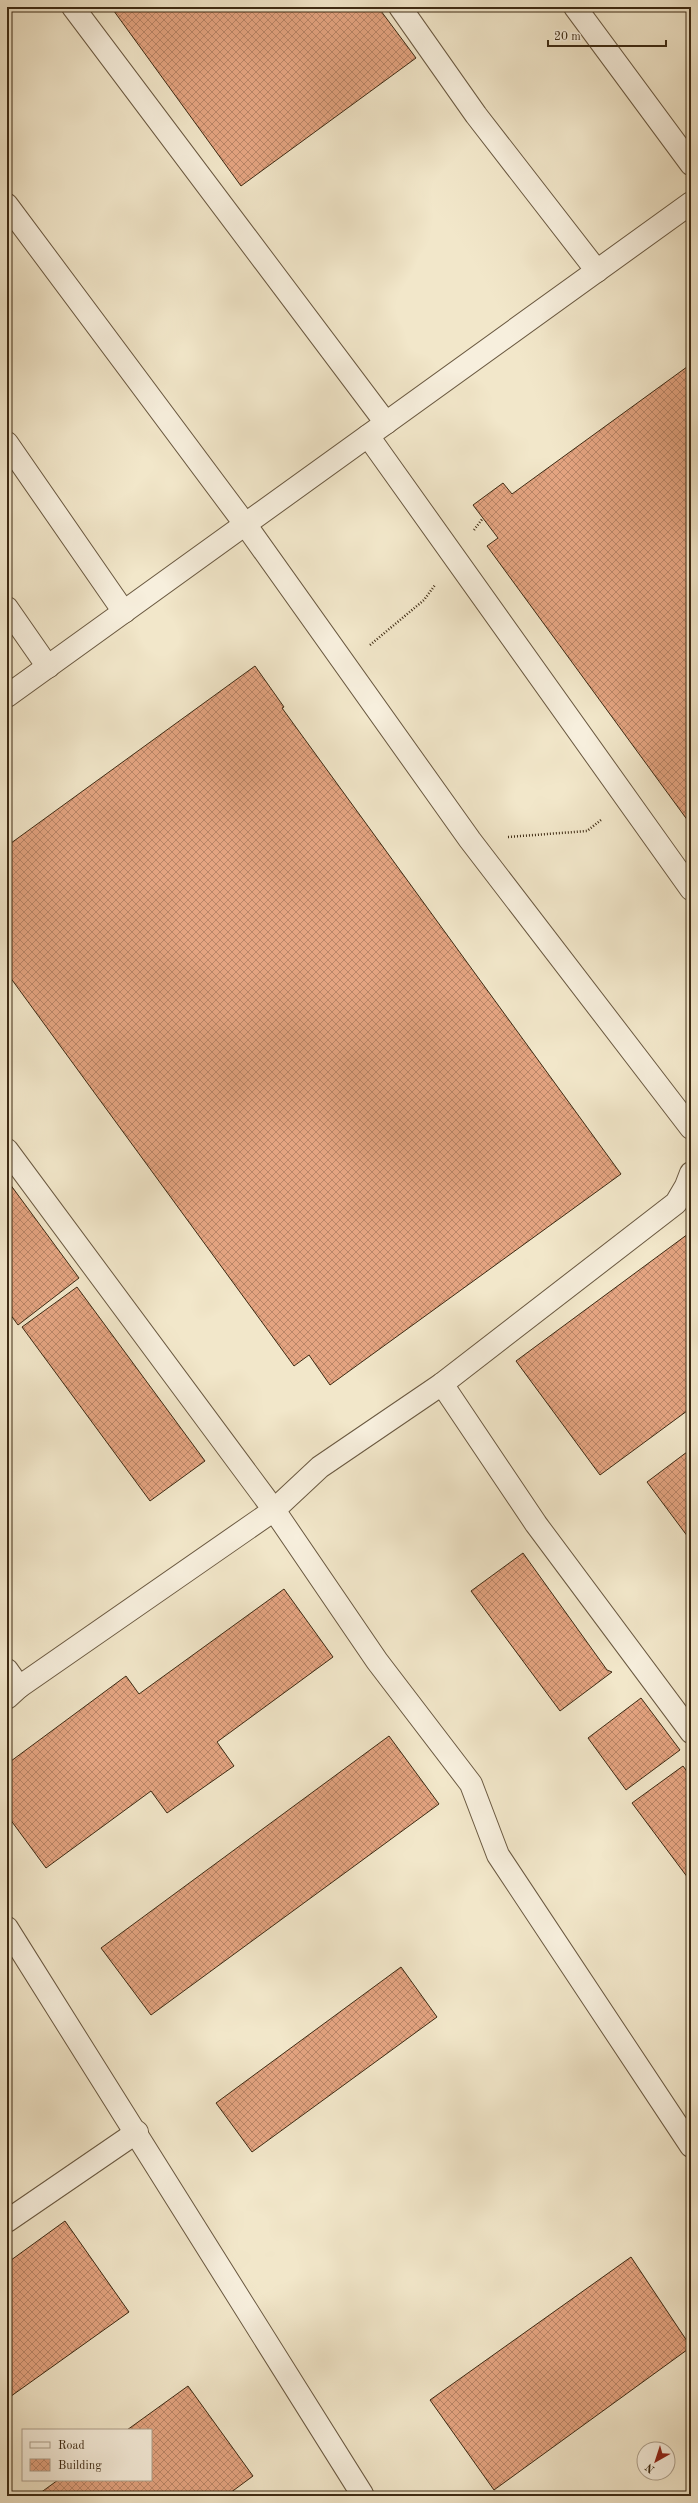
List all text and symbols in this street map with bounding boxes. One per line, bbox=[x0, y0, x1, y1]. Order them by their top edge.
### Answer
scale bar bbox=[548, 22, 666, 48]
text: 20 m bbox=[554, 31, 581, 43]
legend bbox=[22, 2429, 152, 2481]
text: Road bbox=[58, 2440, 85, 2452]
north arrow bbox=[636, 2441, 676, 2481]
text: Building bbox=[58, 2460, 102, 2472]
text: N bbox=[643, 2460, 657, 2475]

